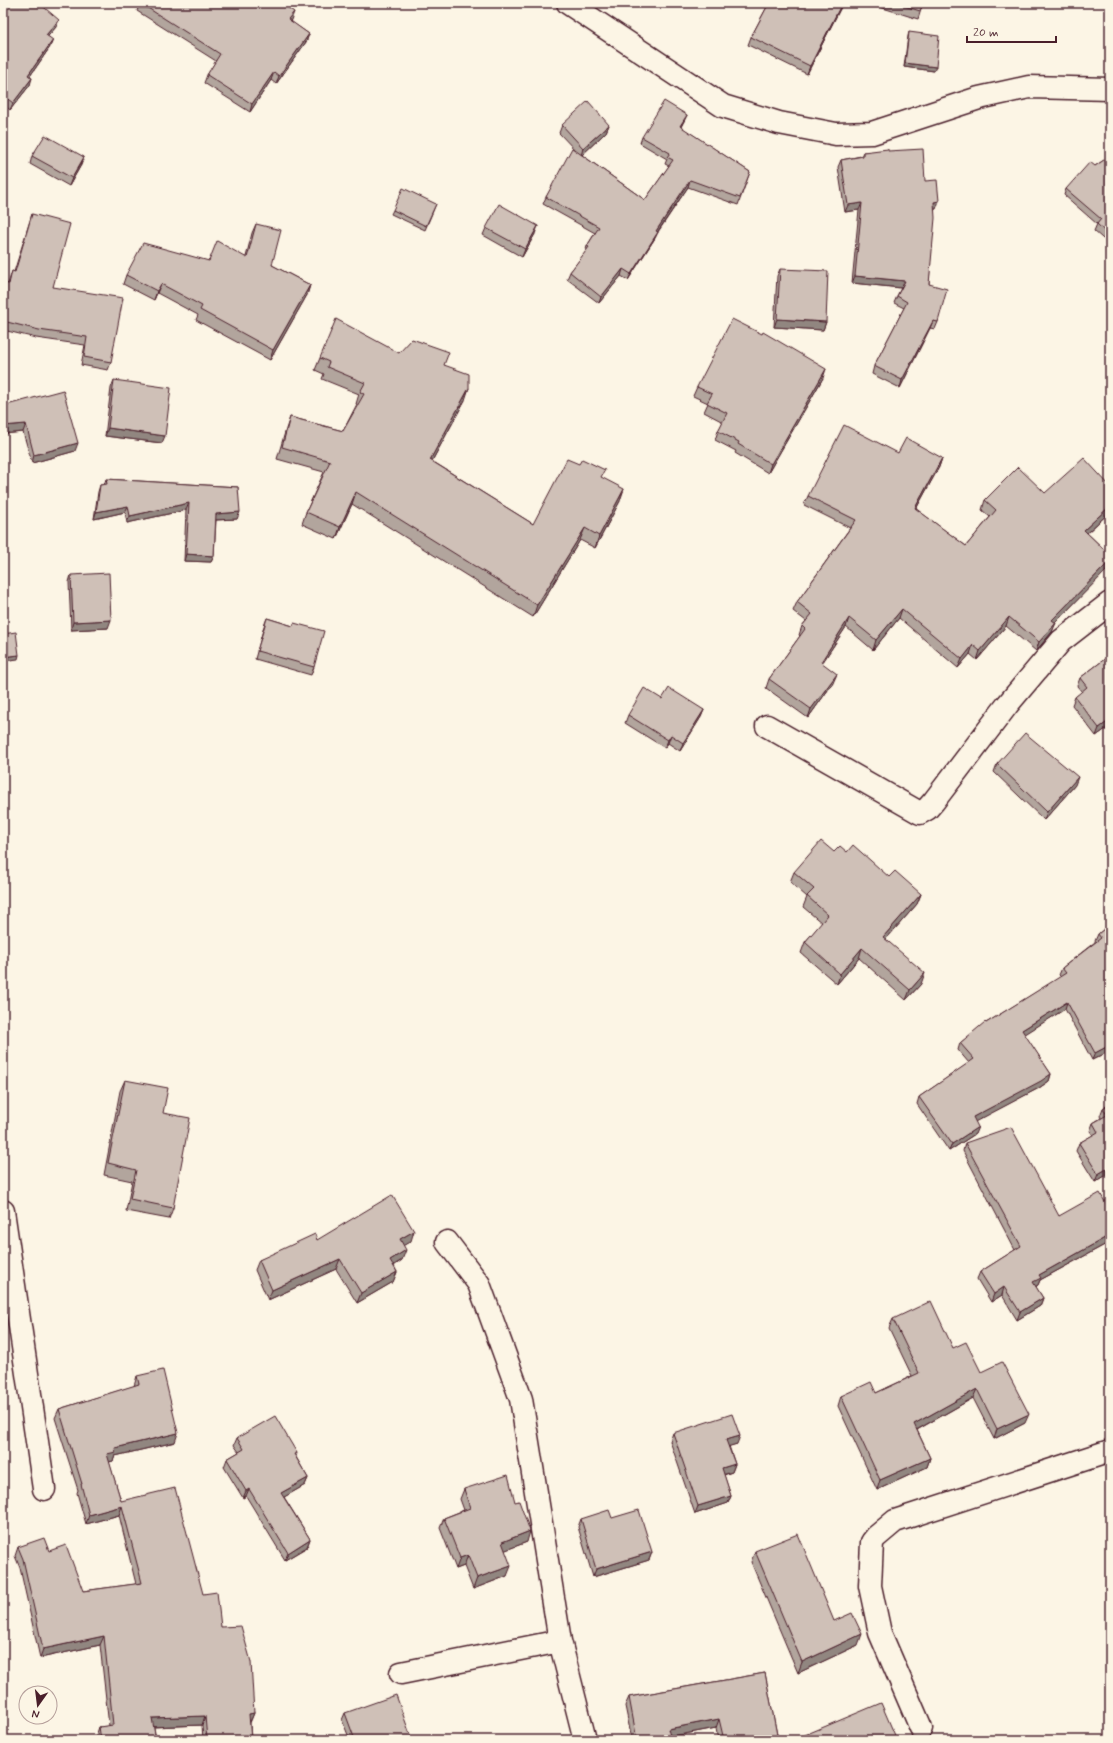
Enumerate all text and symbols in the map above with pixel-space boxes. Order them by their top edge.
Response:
scale bar [967,18,1056,44]
text: 20 m [973,25,999,41]
north arrow [18,1685,58,1725]
text: N [31,1706,41,1721]

